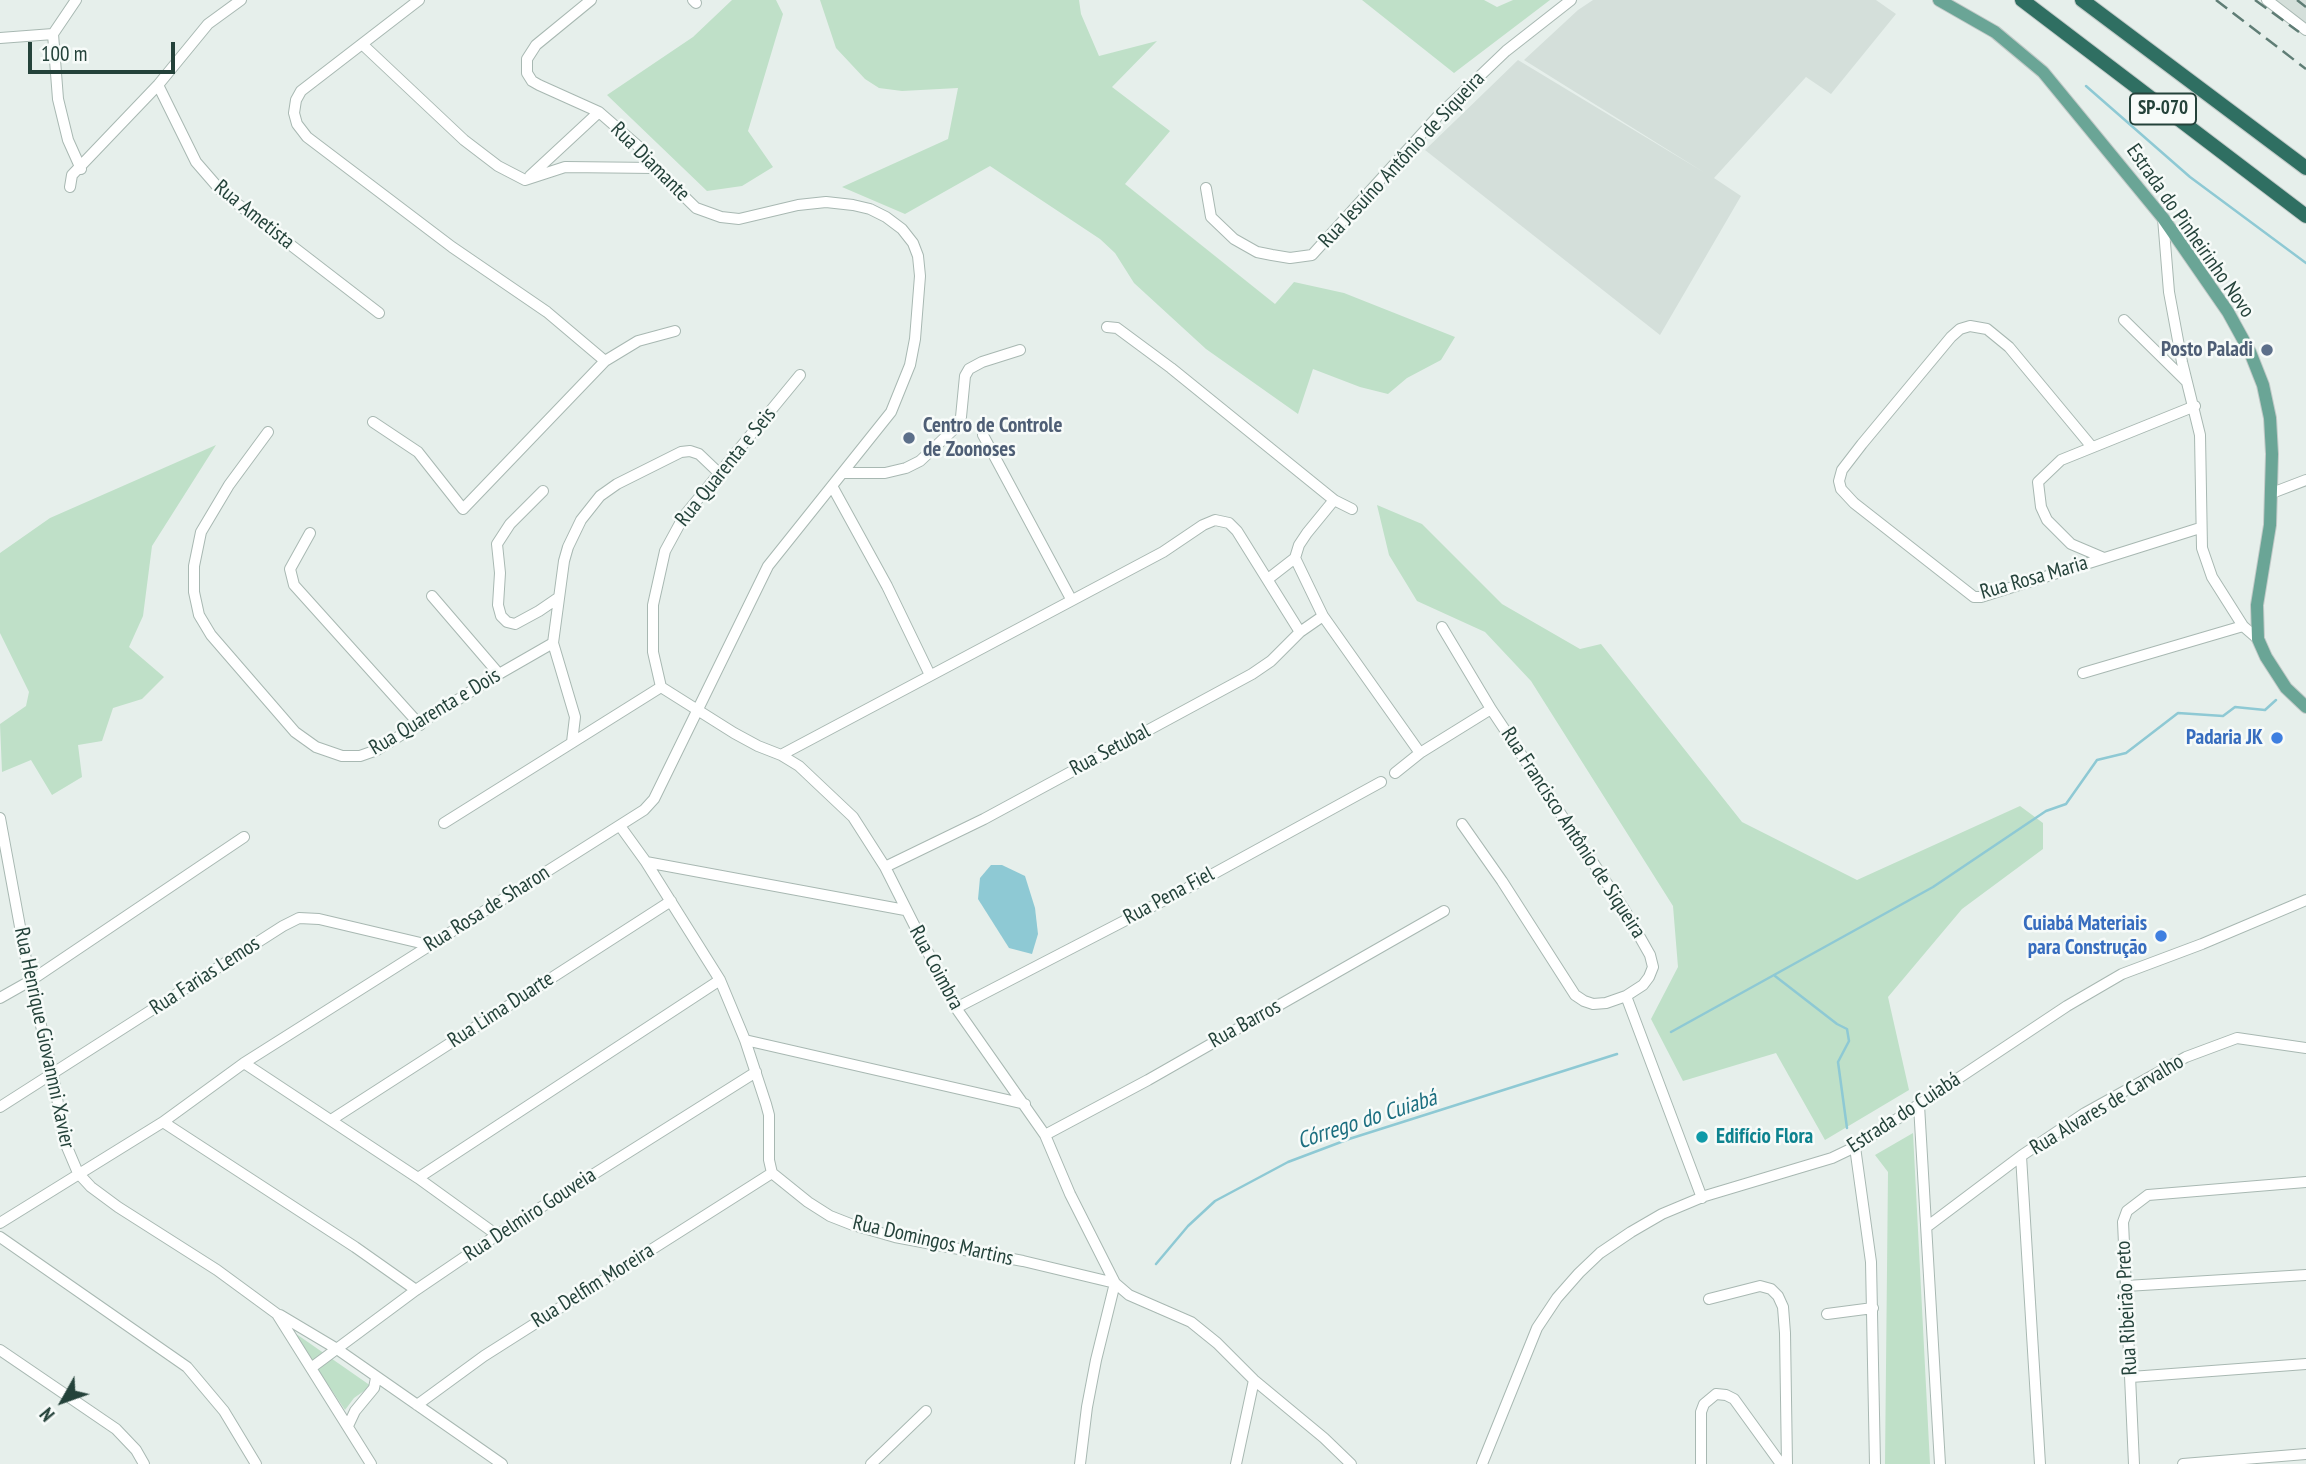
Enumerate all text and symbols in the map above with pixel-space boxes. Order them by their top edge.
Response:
scale bar [32,28,178,72]
text: 100 m [41,40,87,67]
street label: Rua Jesuíno Antônio de Siqueira [1314,67,1490,253]
road number: SP-070 [2130,94,2196,124]
street label: Rua Diamante [605,117,695,207]
street label: Estrada do Pinheirinho Novo [2121,139,2259,323]
street label: Rua Ametista [209,175,299,255]
place label: Posto Paladi [2161,337,2253,363]
marker: Posto Paladi [2259,342,2275,358]
street label: Rua Quarenta e Seis [670,402,782,532]
place label: Centro de Controle de Zoonoses [923,413,1062,463]
marker: Centro de Controle de Zoonoses [901,430,917,446]
street label: Rua Rosa Maria [1977,551,2091,605]
street label: Rua Quarenta e Dois [365,663,505,761]
street label: Rua Setubal [1066,718,1154,782]
street label: Rua Francisco Antônio de Siqueira [1495,723,1651,943]
place label: Padaria JK [2186,725,2263,751]
marker: Padaria JK [2269,730,2285,746]
street label: Rua Rosa de Sharon [420,860,554,958]
street label: Rua Pena Fiel [1120,862,1218,930]
place label: Cuiabá Materiais para Construção [2023,911,2147,961]
street label: Rua Coimbra [903,922,969,1014]
street label: Rua Henrique Giovannni Xavier [8,925,80,1151]
marker: Cuiabá Materiais para Construção [2153,928,2169,944]
street label: Rua Farias Lemos [145,931,265,1021]
street label: Rua Lima Duarte [443,967,559,1053]
street label: Rua Barros [1205,994,1285,1054]
street label: Rua Alvares de Carvalho [2026,1049,2188,1161]
street label: Estrada do Cuiabá [1843,1067,1965,1159]
water label: Córrego do Cuiabá [1294,1084,1440,1156]
place label: Edifício Flora [1716,1124,1813,1150]
marker: Edifício Flora [1694,1129,1710,1145]
street label: Rua Delmiro Gouveia [459,1163,601,1267]
street label: Rua Domingos Martins [850,1210,1016,1272]
street label: Rua Delfim Moreira [527,1238,659,1334]
street label: Rua Ribeirão Preto [2111,1240,2143,1376]
north arrow [28,1366,98,1436]
text: N [34,1403,59,1426]

